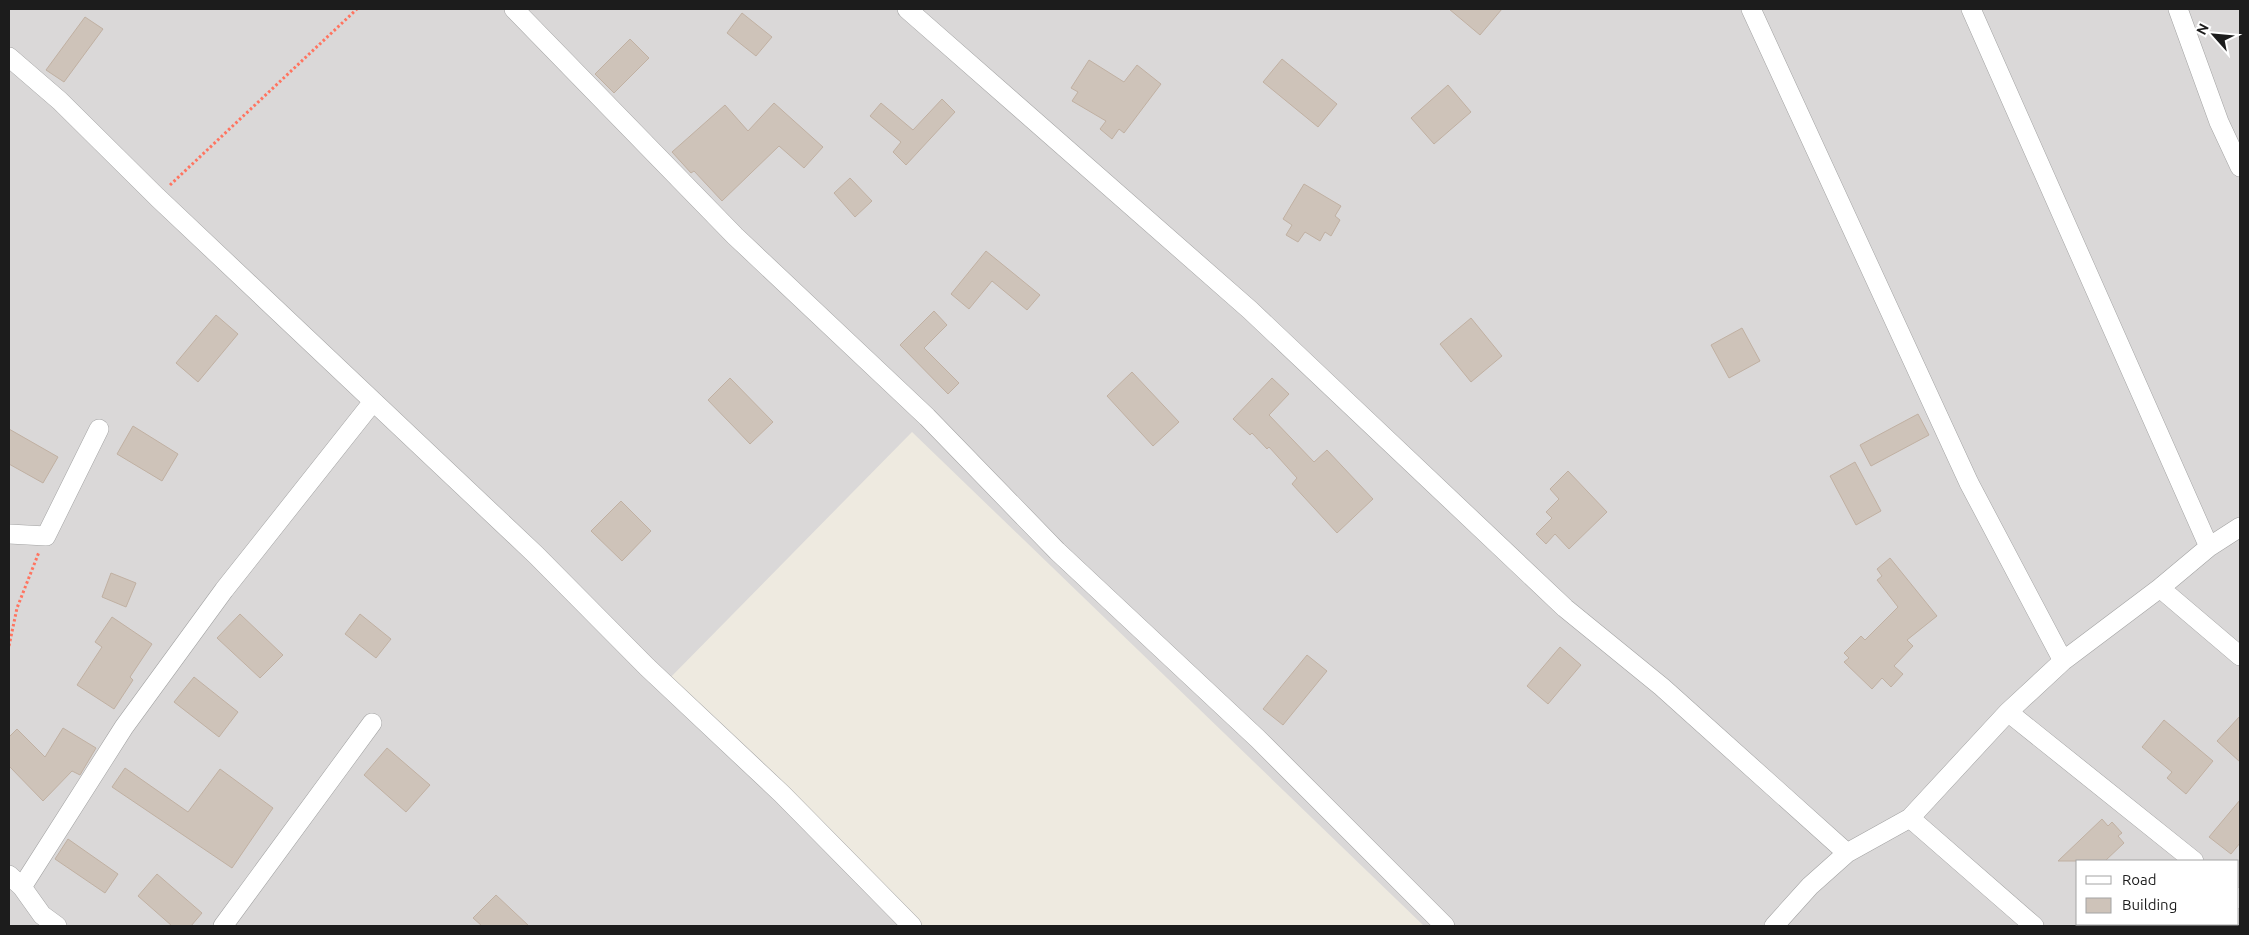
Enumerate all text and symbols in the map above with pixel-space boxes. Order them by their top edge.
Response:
north arrow [2189,10,2239,60]
text: N [2193,21,2212,37]
legend [2076,860,2239,925]
text: Road [2122,871,2157,888]
text: Building [2122,896,2177,913]

